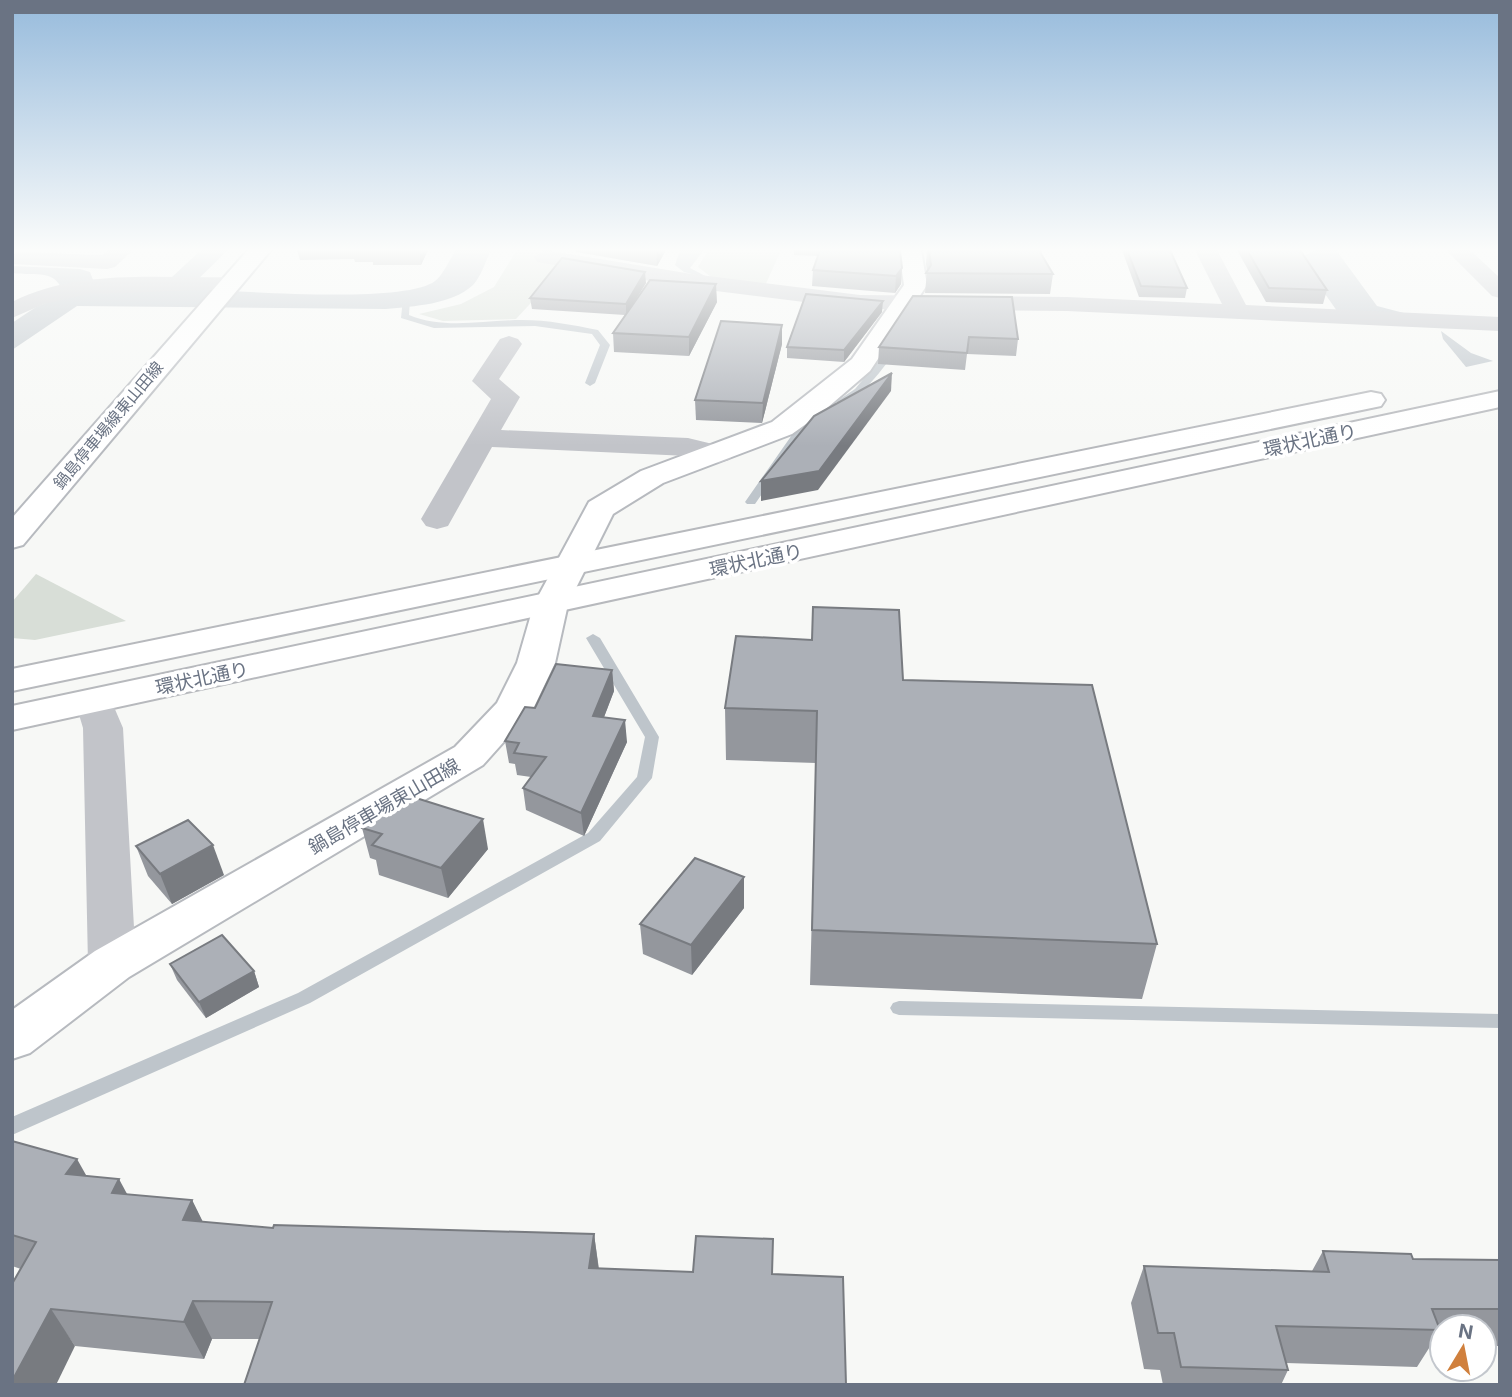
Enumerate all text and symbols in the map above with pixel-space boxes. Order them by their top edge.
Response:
street label: 鍋島停車場線東山田線 [49,357,167,493]
street label: 環状北通り [1261,419,1359,462]
street label: 環状北通り [707,539,805,582]
street label: 環状北通り [153,657,251,700]
street label: 鍋島停車場東山田線 [304,754,464,859]
north arrow [1428,1313,1498,1383]
text: N [1457,1319,1475,1344]

